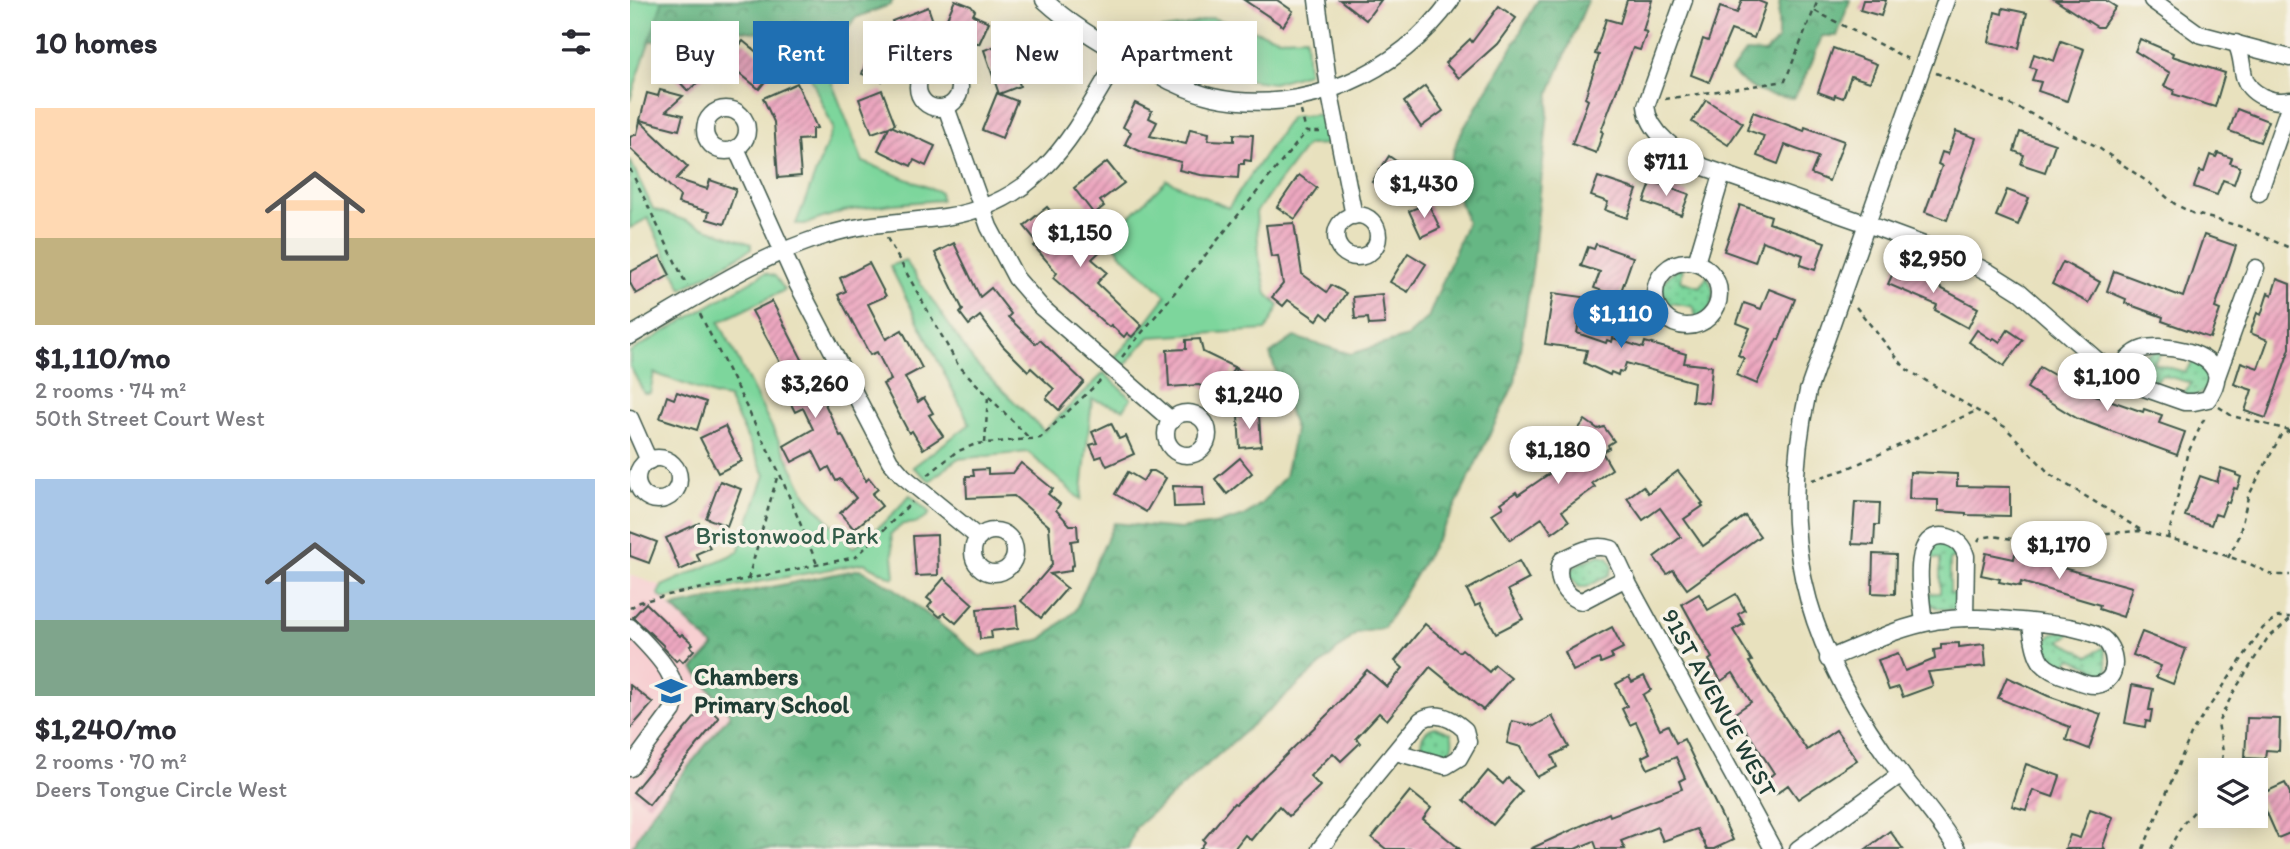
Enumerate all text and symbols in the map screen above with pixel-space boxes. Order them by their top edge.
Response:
chip: Buy [651,21,739,84]
chip: Rent [753,21,849,84]
chip: Filters [863,21,977,84]
chip: New [991,21,1083,84]
chip: Apartment [1097,21,1257,84]
icon: filters [557,23,595,61]
text: 10 homes [35,24,158,61]
pin: $711 [1625,138,1707,198]
text: $711 [1644,147,1688,175]
icon: home [252,153,378,279]
pin: $1,430 [1367,160,1481,220]
text: $1,430 [1390,169,1458,197]
pin: $1,150 [1023,210,1137,269]
text: $1,150 [1048,218,1112,246]
pin: $2,950 [1876,236,1990,295]
text: $2,950 [1899,244,1967,272]
pin: $1,110 [1564,290,1678,350]
text: $1,110 [1589,299,1653,327]
text: $1,110/mo [35,339,171,376]
pin: $1,100 [2050,354,2164,413]
pin: $3,260 [758,360,872,420]
text: $1,100 [2074,362,2140,390]
text: $3,260 [781,369,849,397]
pin: $1,240 [1192,372,1306,431]
text: 2 rooms · 74 m² [35,376,187,404]
text: $1,240 [1215,380,1283,408]
text: 50th Street Court West [35,404,265,432]
pin: $1,180 [1501,426,1615,486]
text: $1,180 [1525,435,1591,463]
park label: Bristonwood Park [695,521,879,550]
pin: $1,170 [2002,522,2116,581]
icon: home [252,524,378,650]
text: $1,170 [2027,530,2091,558]
street label: 91ST AVENUE WEST [1656,604,1783,802]
place label: Chambers Primary School [694,662,849,720]
school or university icon: Chambers Primary School [654,674,688,708]
text: $1,240/mo [35,710,177,747]
text: 2 rooms · 70 m² [35,747,187,775]
map controls [2198,758,2268,828]
button: layers [2198,758,2268,828]
text: Deers Tongue Circle West [35,775,287,803]

